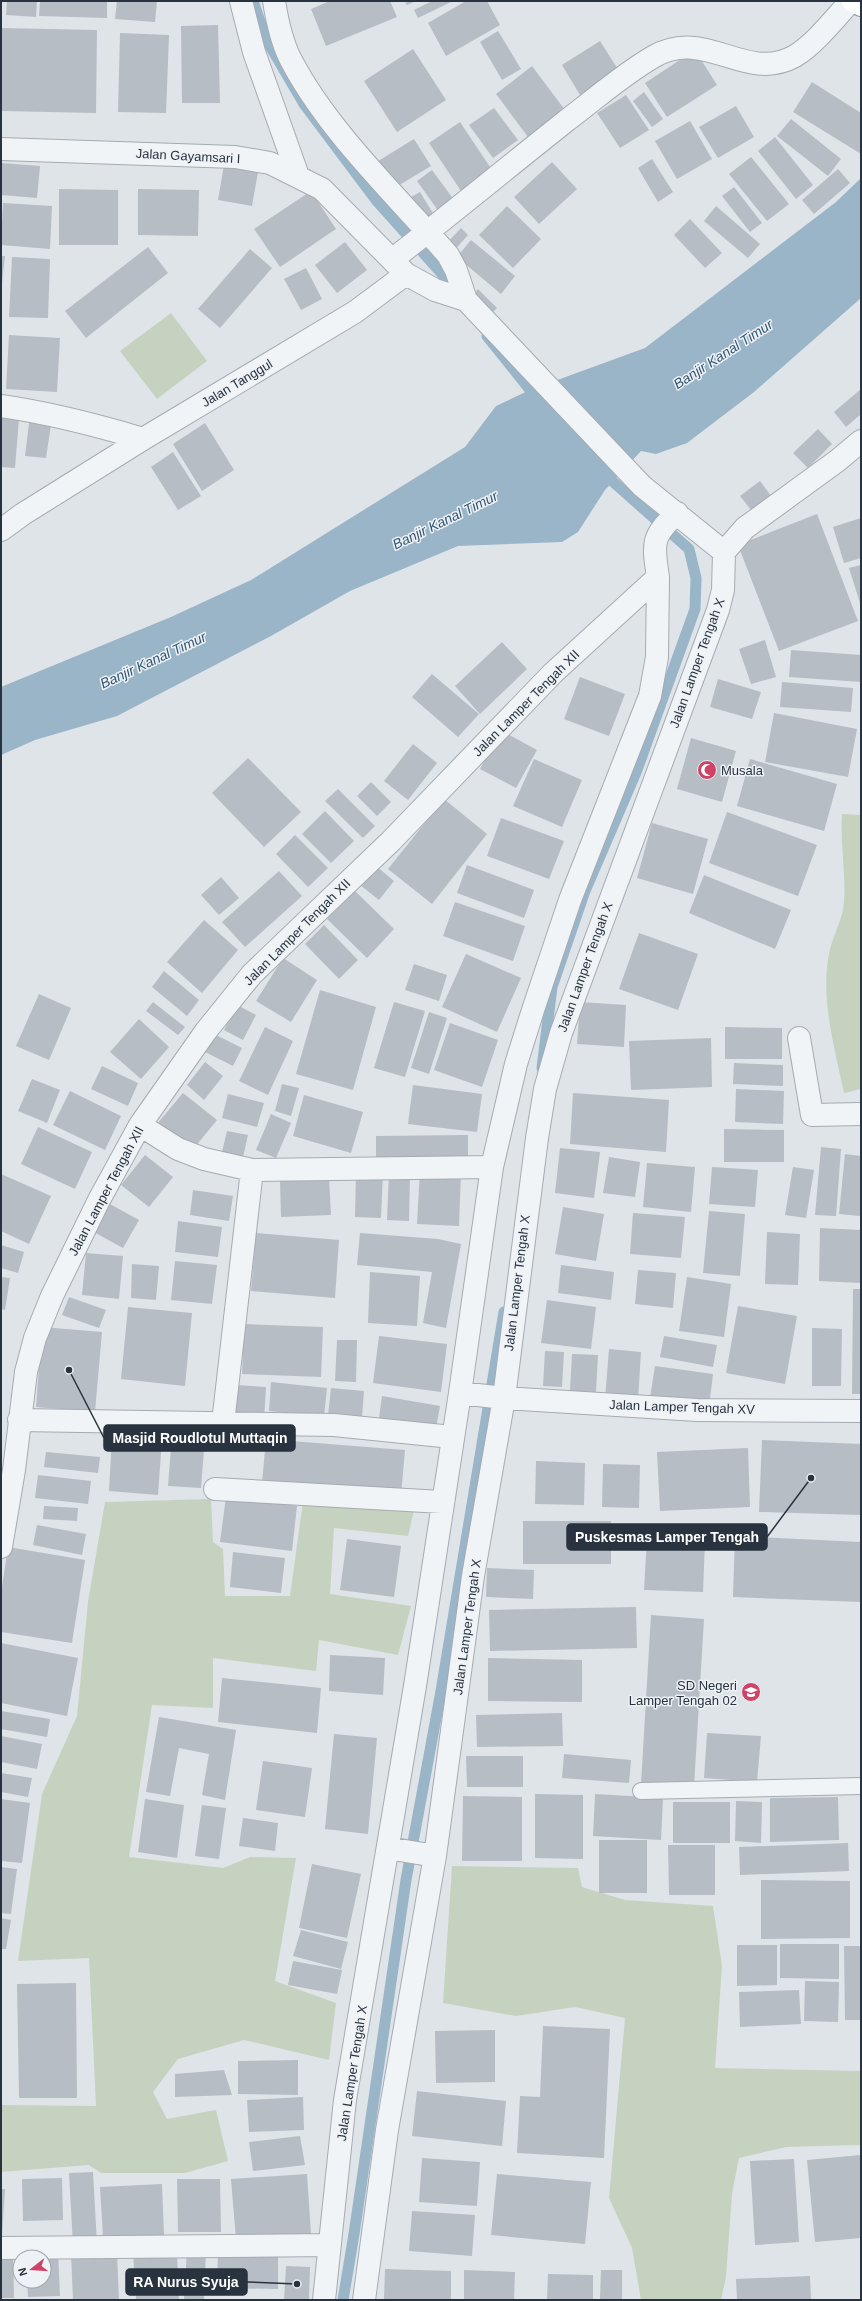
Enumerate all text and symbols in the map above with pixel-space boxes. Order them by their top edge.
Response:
street label: Jalan Gayamsari I [135,146,241,166]
water label: Banjir Kanal Timur [670,315,777,392]
street label: Jalan Tanggul [199,356,275,410]
water label: Banjir Kanal Timur [390,487,501,552]
street label: Jalan Lamper Tengah X [667,596,728,730]
water label: Banjir Kanal Timur [97,628,210,692]
street label: Jalan Lamper Tengah XII [470,647,582,759]
mosque icon: Musala [696,759,718,781]
place label: Musala [721,763,764,778]
street label: Jalan Lamper Tengah XII [241,876,353,988]
street label: Jalan Lamper Tengah X [555,900,616,1034]
street label: Jalan Lamper Tengah XII [66,1124,146,1258]
street label: Jalan Lamper Tengah X [501,1214,533,1352]
street label: Jalan Lamper Tengah XV [609,1397,755,1417]
callout: Masjid Roudlotul Muttaqin [104,1425,295,1451]
text: Masjid Roudlotul Muttaqin [113,1430,287,1446]
callout: Puskesmas Lamper Tengah [567,1524,767,1550]
text: Puskesmas Lamper Tengah [575,1529,759,1545]
street label: Jalan Lamper Tengah X [450,1558,484,1696]
place label: SD Negeri Lamper Tengah 02 [629,1678,737,1708]
school or university icon: SD Negeri Lamper Tengah 02 [740,1681,762,1703]
street label: Jalan Lamper Tengah X [334,2004,370,2142]
north arrow [12,2249,52,2289]
text: N [16,2266,29,2277]
callout: RA Nurus Syuja [126,2269,247,2295]
text: RA Nurus Syuja [133,2274,239,2290]

